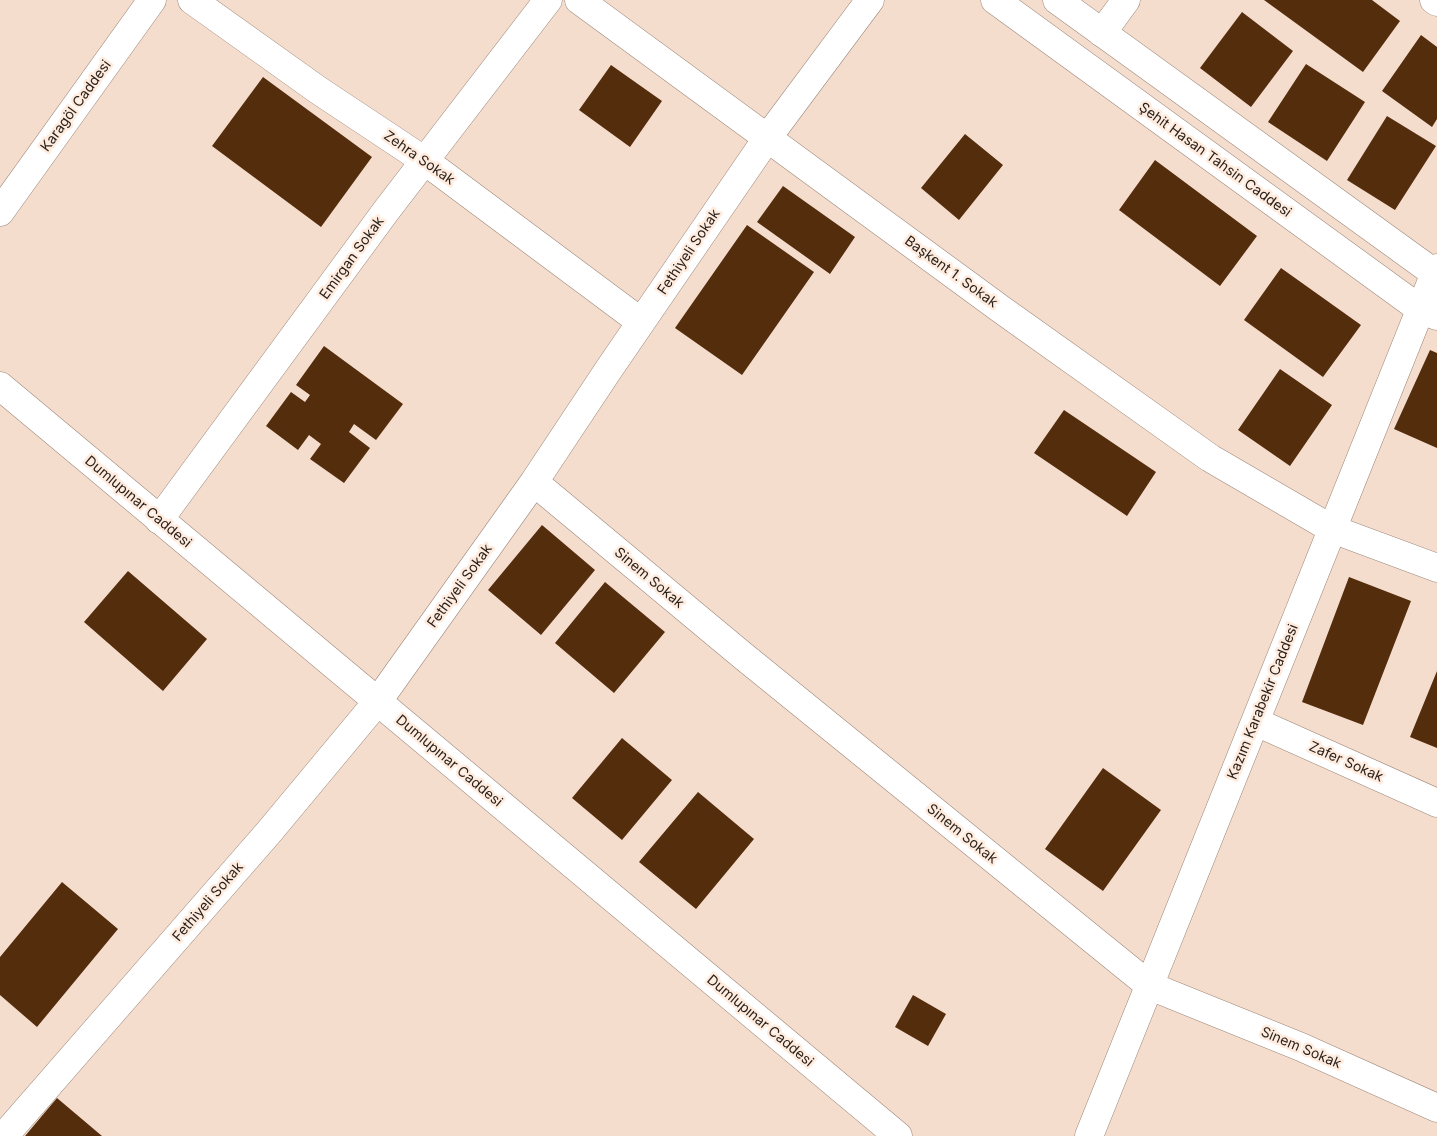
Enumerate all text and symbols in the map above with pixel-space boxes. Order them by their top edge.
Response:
street label: Karagöl Caddesi [37,57,115,155]
street label: Şehit Hasan Tahsin Caddesi [1135,99,1295,221]
street label: Zehra Sokak [380,127,458,189]
street label: Fethiyeli Sokak [654,206,724,298]
street label: Emirgan Sokak [316,213,388,303]
street label: Başkent 1. Sokak [901,233,1001,311]
street label: Dumlupınar Caddesi [81,453,195,551]
street label: Fethiyeli Sokak [424,541,496,631]
street label: Sinem Sokak [611,544,687,612]
street label: Kazım Karabekir Caddesi [1224,622,1302,782]
street label: Dumlupınar Caddesi [392,712,506,810]
street label: Zafer Sokak [1306,738,1386,786]
street label: Sinem Sokak [923,801,1001,867]
street label: Fethiyeli Sokak [169,859,247,945]
street label: Dumlupınar Caddesi [703,972,817,1070]
street label: Sinem Sokak [1258,1024,1344,1072]

